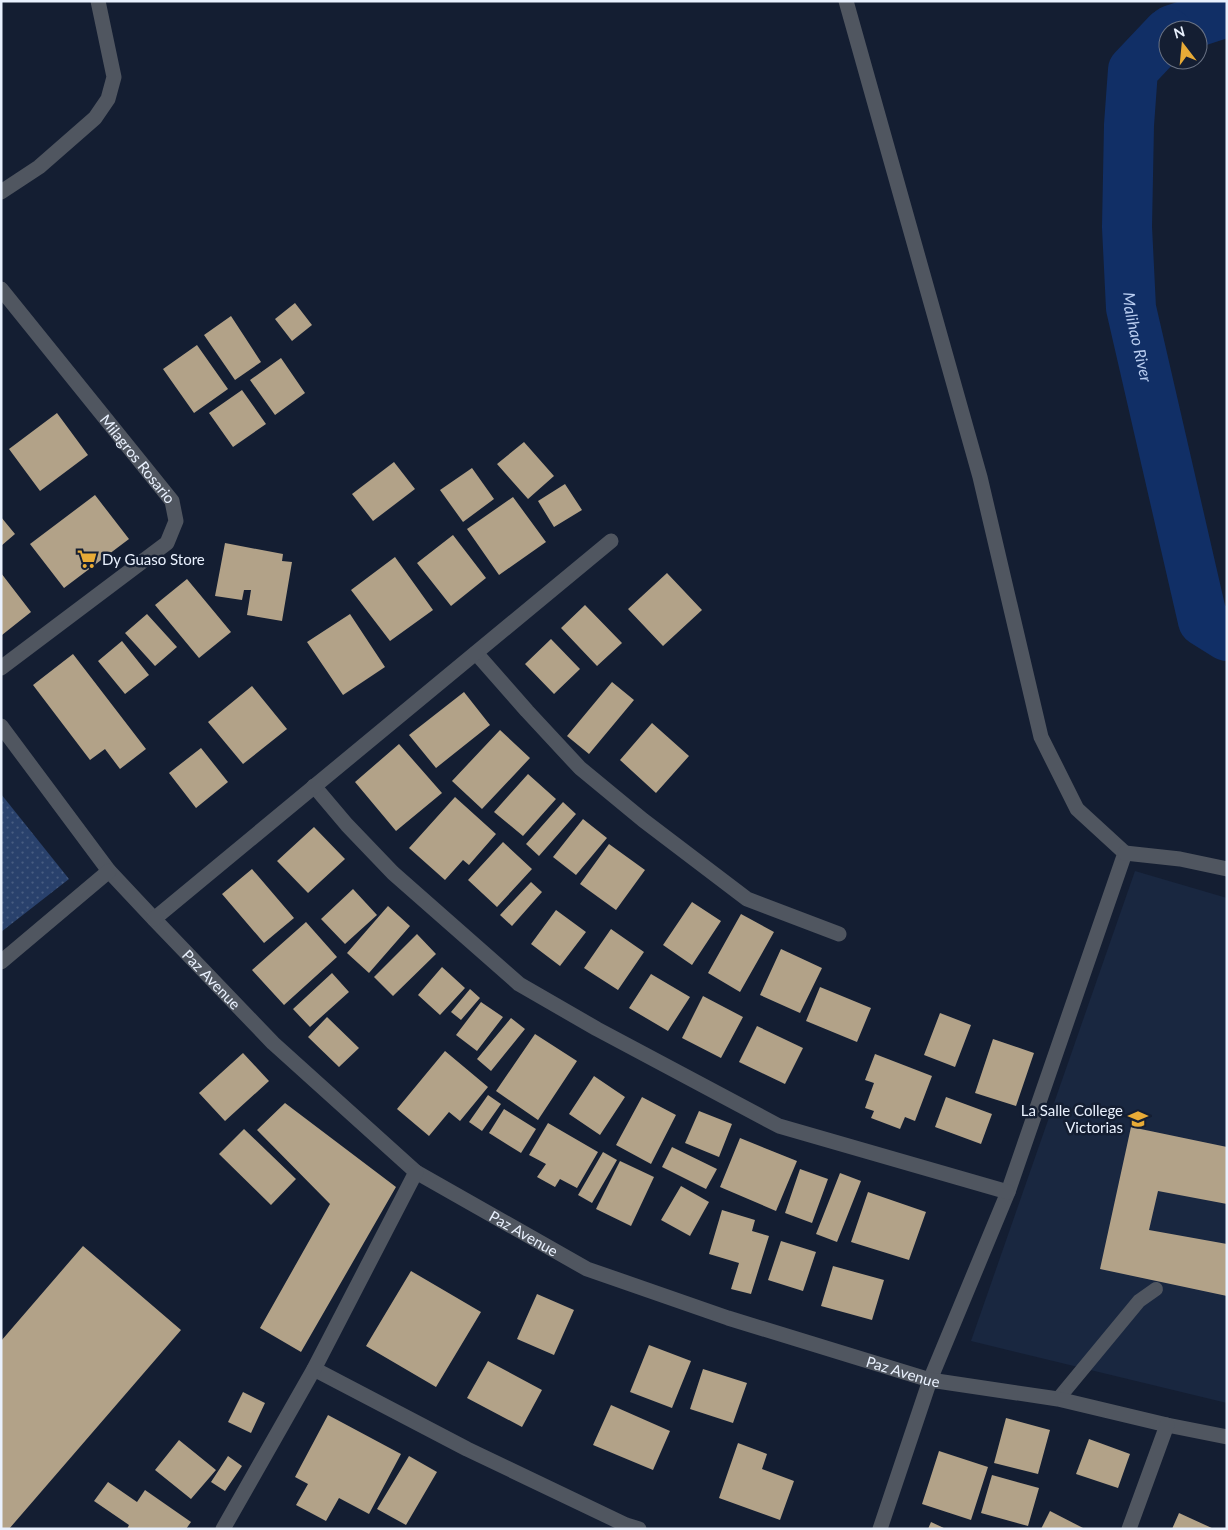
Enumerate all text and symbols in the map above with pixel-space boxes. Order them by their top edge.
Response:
north arrow [1158,20,1208,70]
text: N [1172,22,1187,42]
water label: Malihao River [1121,292,1157,384]
street label: Milagros Rosario [97,411,179,507]
supermarket icon: Dy Guaso Store [76,548,98,570]
place label: Dy Guaso Store [102,550,205,568]
street label: Paz Avenue [179,946,245,1013]
place label: La Salle College Victorias [1021,1101,1123,1136]
school or university icon: La Salle College Victorias [1127,1108,1149,1130]
street label: Paz Avenue [486,1207,561,1260]
street label: Paz Avenue [864,1352,941,1390]

